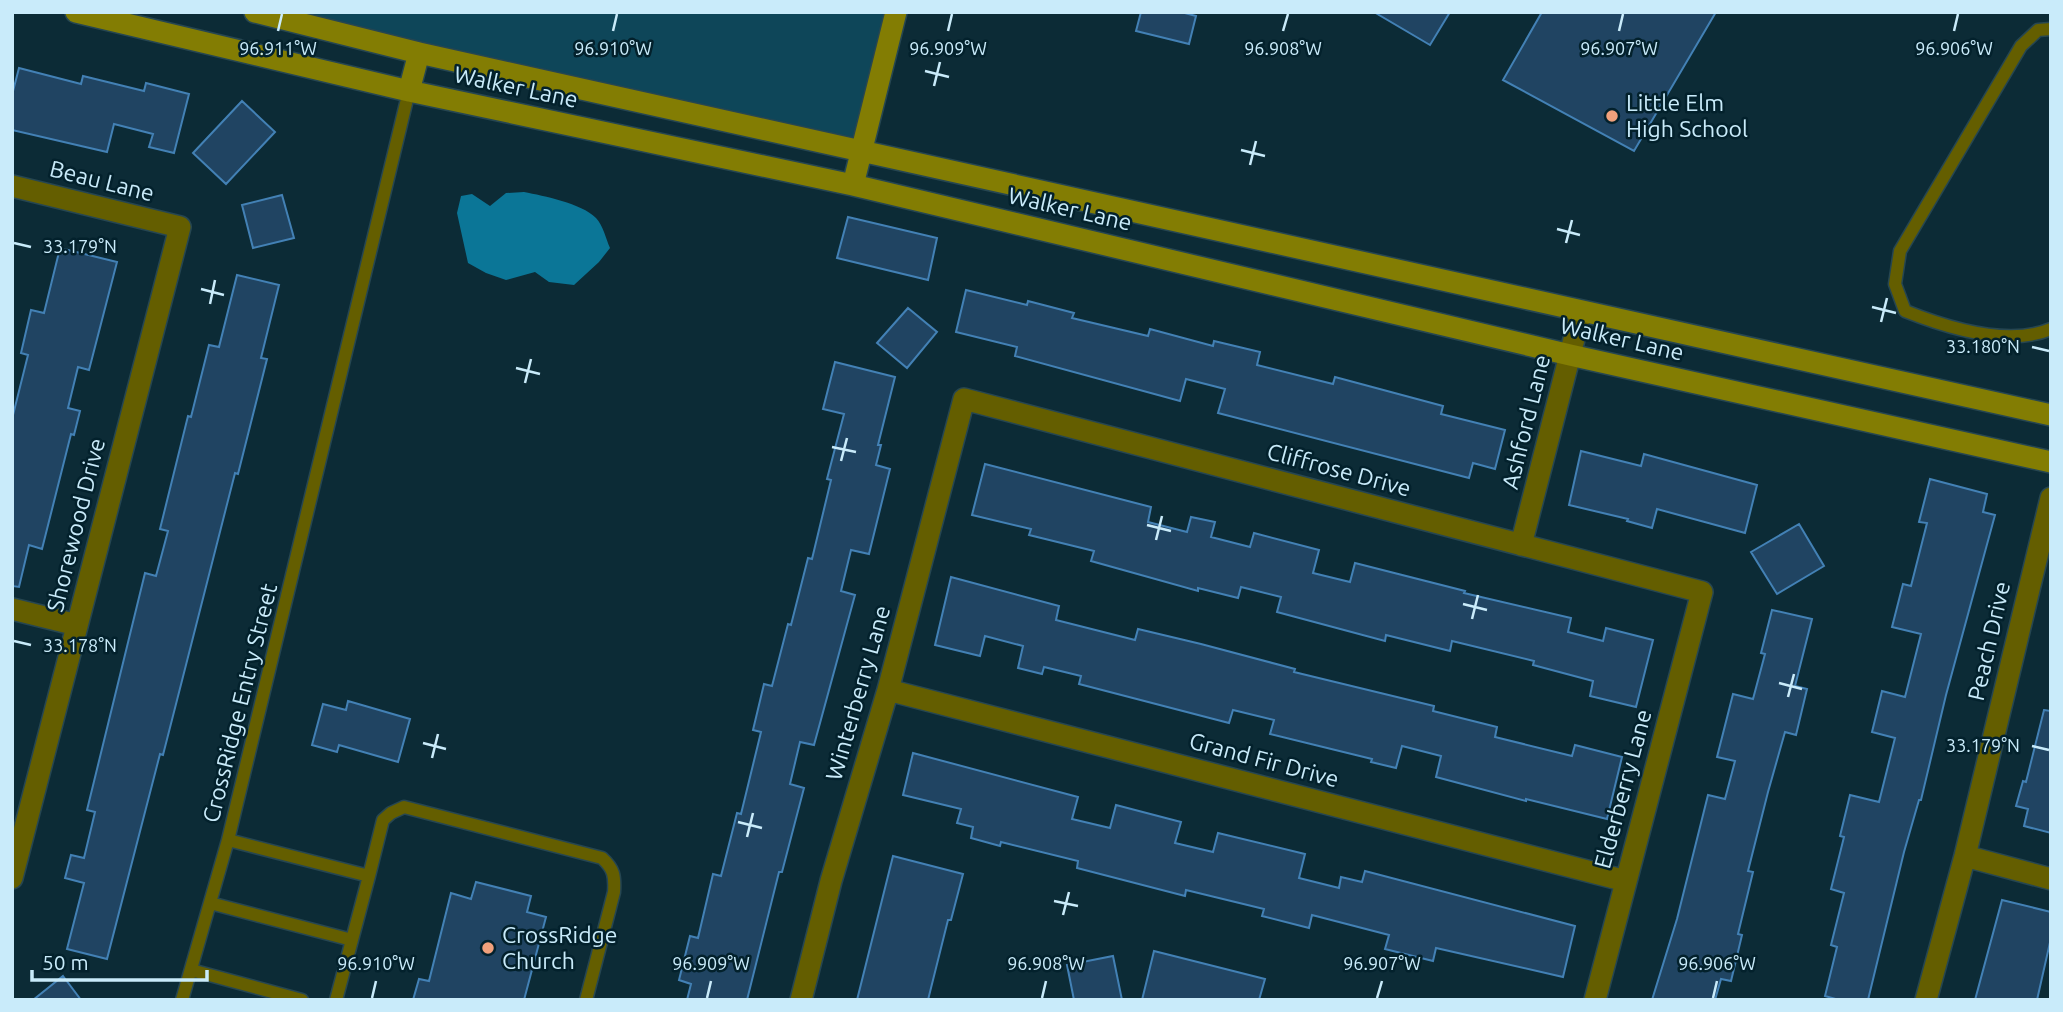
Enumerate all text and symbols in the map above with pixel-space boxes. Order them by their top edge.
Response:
text: 96.911°W [239,38,317,58]
text: 96.910°W [574,38,652,58]
text: 96.909°W [909,38,987,58]
text: 96.908°W [1244,38,1322,58]
text: 96.907°W [1580,38,1658,58]
text: 96.906°W [1915,38,1993,58]
street label: Walker Lane [452,61,580,112]
place label: Little Elm High School [1626,90,1748,141]
marker: Little Elm High School [1604,108,1620,124]
street label: Beau Lane [47,155,157,206]
street label: Walker Lane [1006,182,1134,235]
text: 33.179°N [43,236,117,256]
street label: Walker Lane [1558,312,1686,365]
text: 33.180°N [1946,336,2020,356]
street label: Ashford Lane [1497,352,1554,492]
street label: Shorewood Drive [42,436,109,614]
street label: Cliffrose Drive [1265,438,1414,501]
street label: Peach Drive [1963,579,2014,703]
street label: CrossRidge Entry Street [198,581,281,825]
street label: Winterberry Lane [821,603,894,783]
text: 33.178°N [43,635,117,655]
street label: Elderberry Lane [1589,707,1656,871]
street label: Grand Fir Drive [1187,728,1342,791]
text: 33.179°N [1946,735,2020,755]
place label: CrossRidge Church [502,922,618,973]
scale bar [32,939,206,983]
marker: CrossRidge Church [480,940,496,956]
text: 50 m [42,950,89,974]
text: 96.910°W [337,953,415,973]
text: 96.909°W [672,953,750,973]
text: 96.908°W [1007,953,1085,973]
text: 96.907°W [1343,953,1421,973]
text: 96.906°W [1678,953,1756,973]

